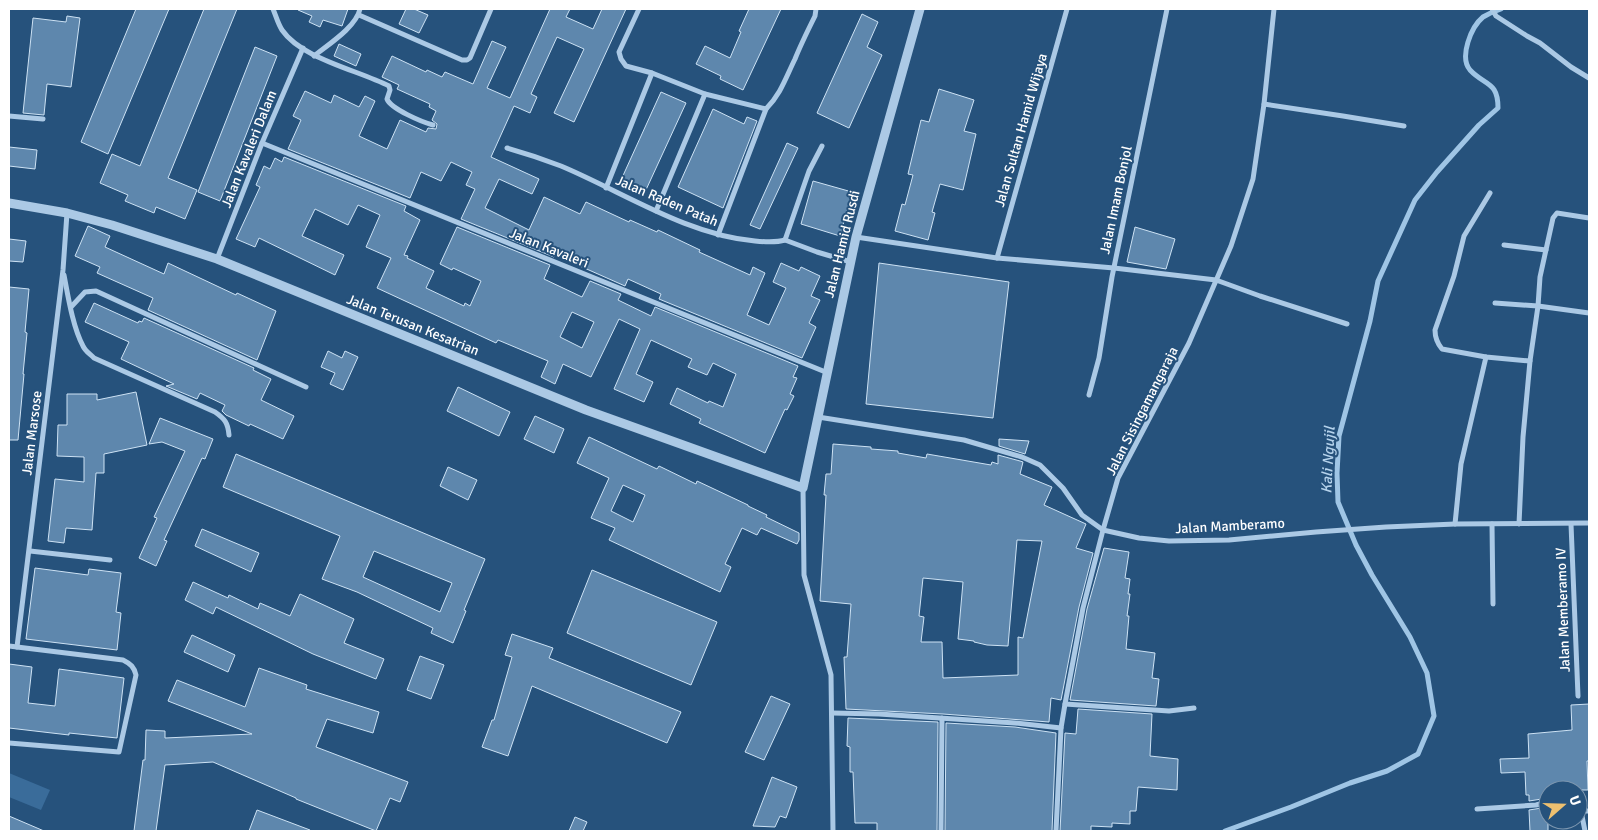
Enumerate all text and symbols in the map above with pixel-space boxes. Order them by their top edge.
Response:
street label: Jalan Sultan Hamid Wijaya [991,51,1051,209]
street label: Jalan Kavaleri Dalam [218,88,280,210]
street label: Jalan Imam Bonjol [1096,144,1136,256]
street label: Jalan Raden Patah [613,172,721,230]
street label: Jalan Hamid Rusdi [820,189,864,299]
street label: Jalan Kavaleri [507,224,591,272]
street label: Jalan Terusan Kesatrian [344,291,482,359]
street label: Jalan Sisingamangaraja [1102,344,1182,478]
street label: Jalan Marsose [18,390,46,476]
water label: Kali Ngujil [1317,424,1339,494]
street label: Jalan Mamberamo [1175,515,1285,537]
street label: Jalan Memberamo IV [1552,547,1574,673]
north arrow [1538,780,1588,830]
text: U [1565,793,1584,808]

